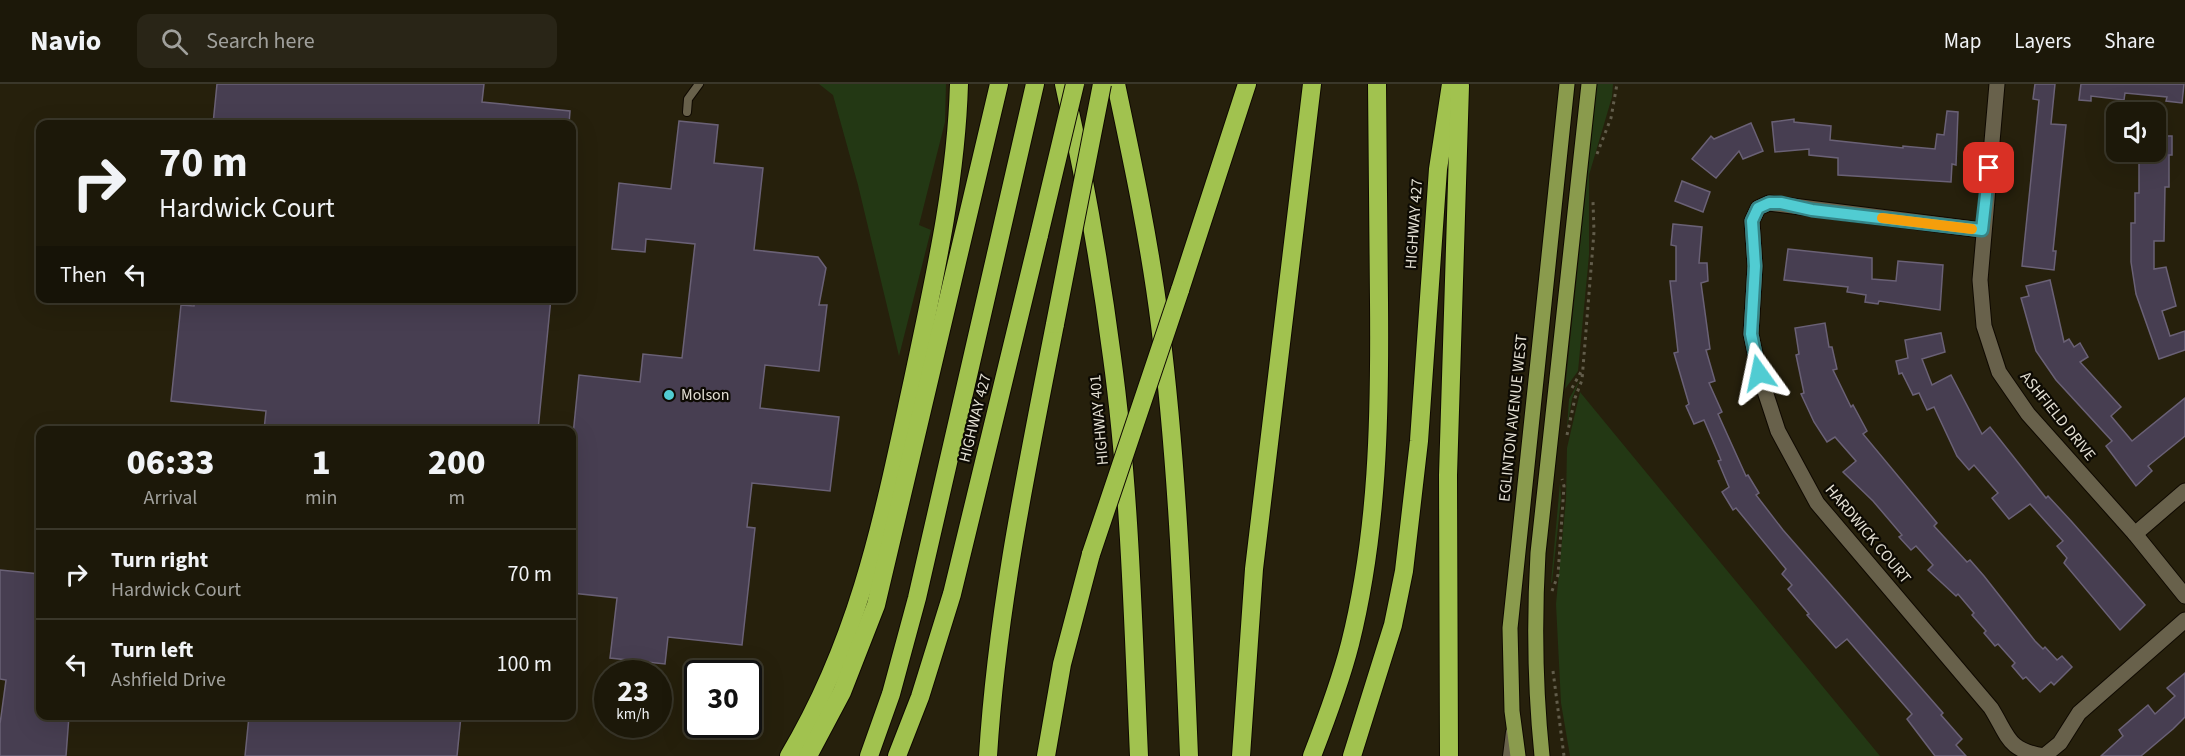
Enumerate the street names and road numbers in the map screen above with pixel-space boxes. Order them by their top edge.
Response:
street label: HIGHWAY 427 [1400,178,1428,270]
street label: EGLINTON AVENUE WEST [1493,333,1533,503]
street label: ASHFIELD DRIVE [2015,367,2101,465]
street label: HIGHWAY 427 [953,371,997,465]
street label: HIGHWAY 401 [1084,374,1114,466]
street label: HARDWICK COURT [1820,480,1916,589]

